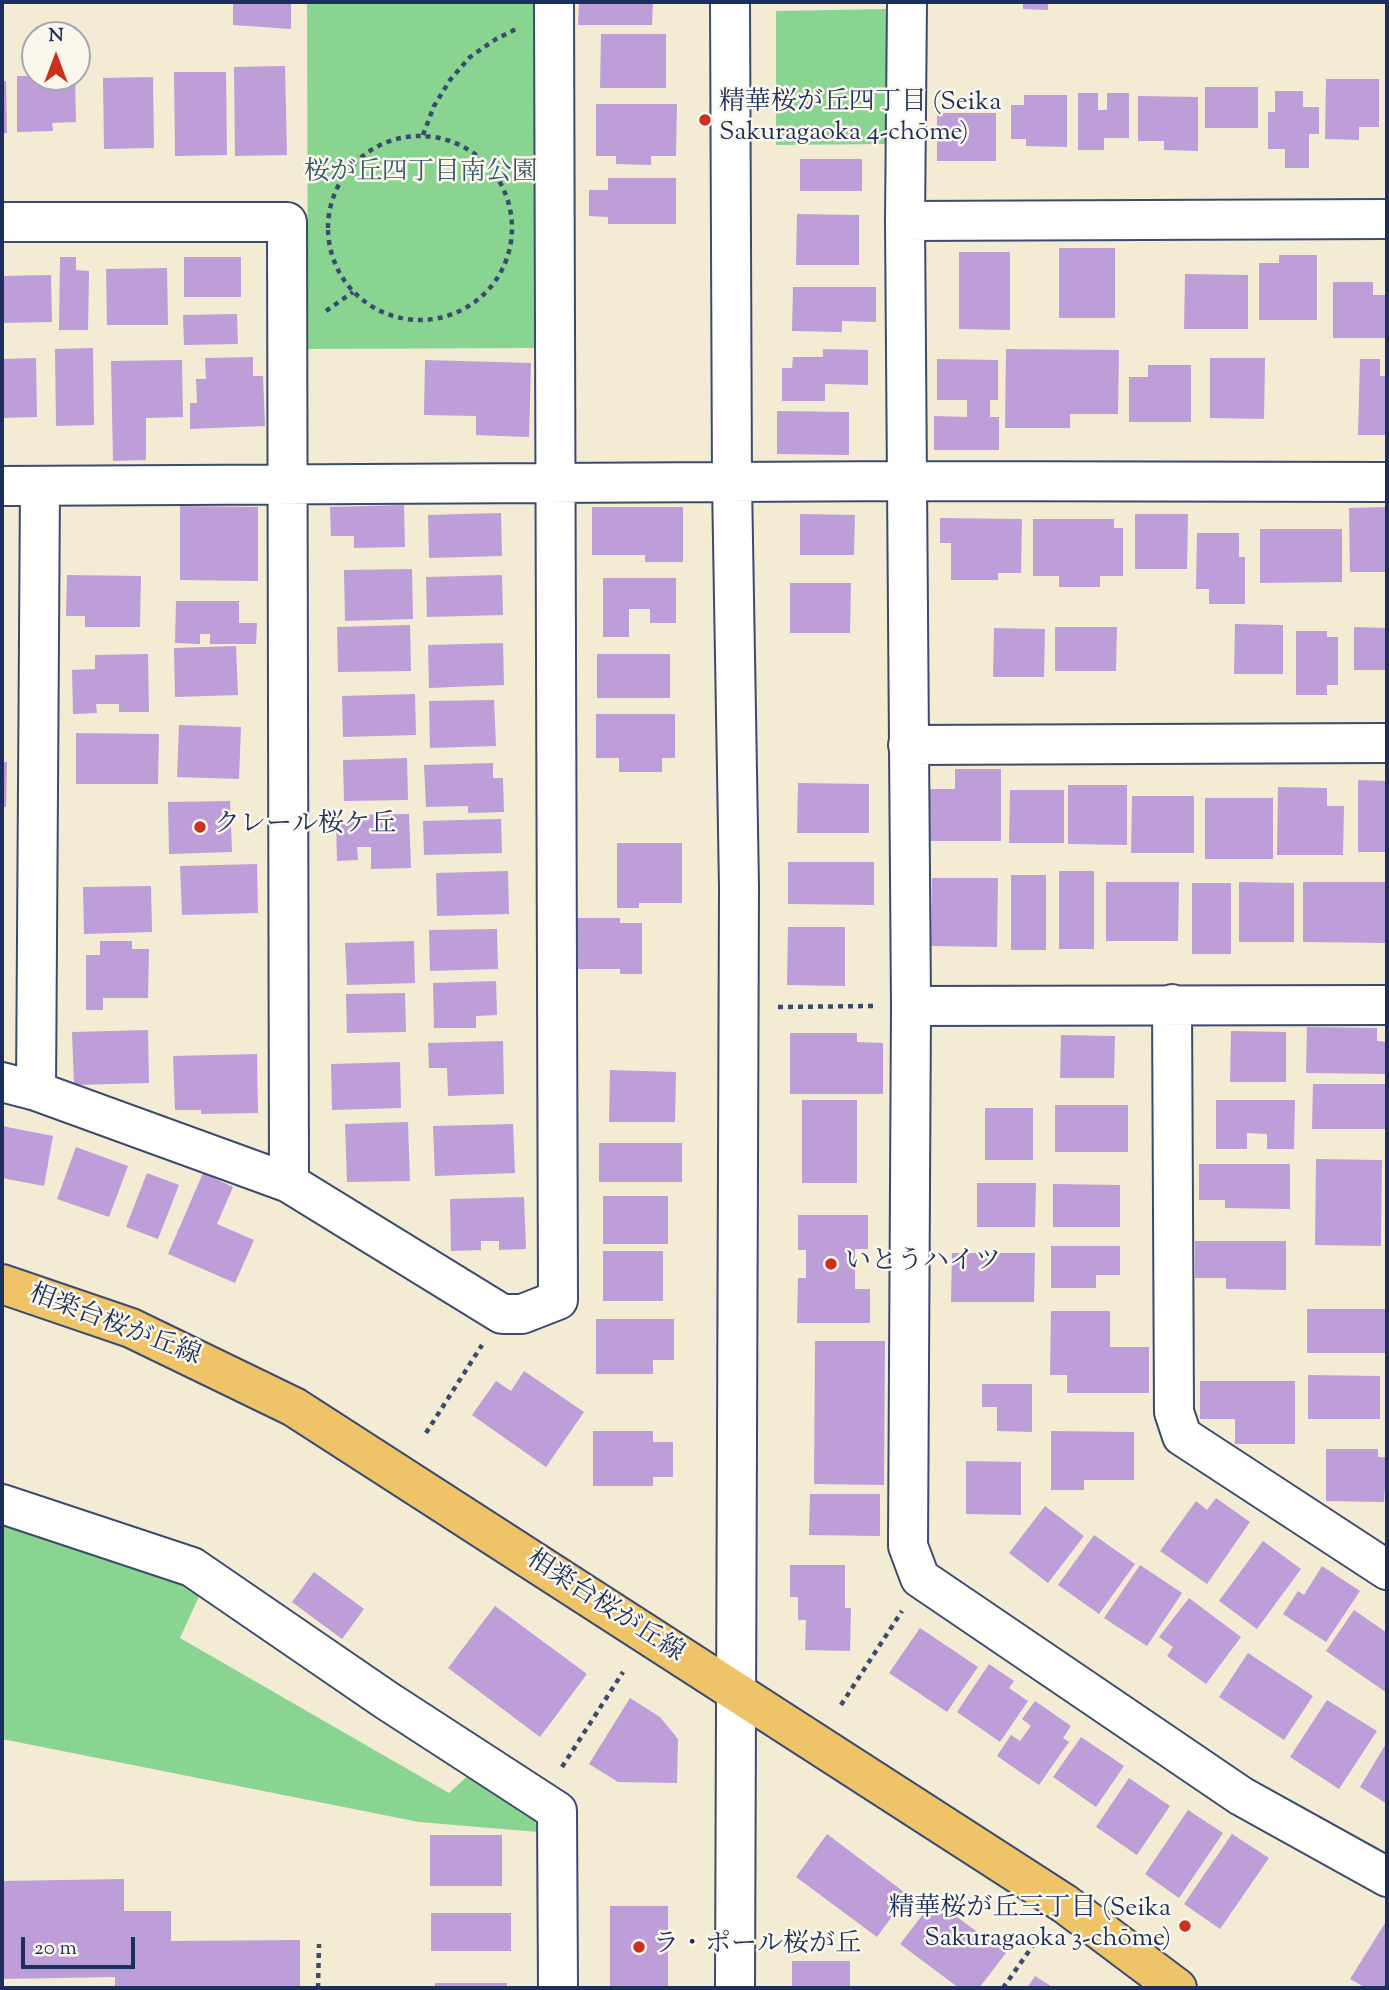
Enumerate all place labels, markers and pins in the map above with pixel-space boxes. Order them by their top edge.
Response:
place label: 精華桜が丘四丁目 (Seika Sakuragaoka 4-chōme) [719,89,1001,150]
marker: 精華桜が丘四丁目 (Seika Sakuragaoka 4-chōme) [697,112,713,128]
place label: クレール桜ケ丘 [214,811,396,843]
marker: クレール桜ケ丘 [192,819,208,835]
place label: いとうハイツ [845,1248,1001,1280]
marker: いとうハイツ [823,1256,839,1272]
place label: 精華桜が丘三丁目 (Seika Sakuragaoka 3-chōme) [889,1895,1171,1956]
marker: 精華桜が丘三丁目 (Seika Sakuragaoka 3-chōme) [1177,1918,1193,1934]
place label: ラ・ポール桜が丘 [653,1931,861,1963]
marker: ラ・ポール桜が丘 [631,1939,647,1955]

